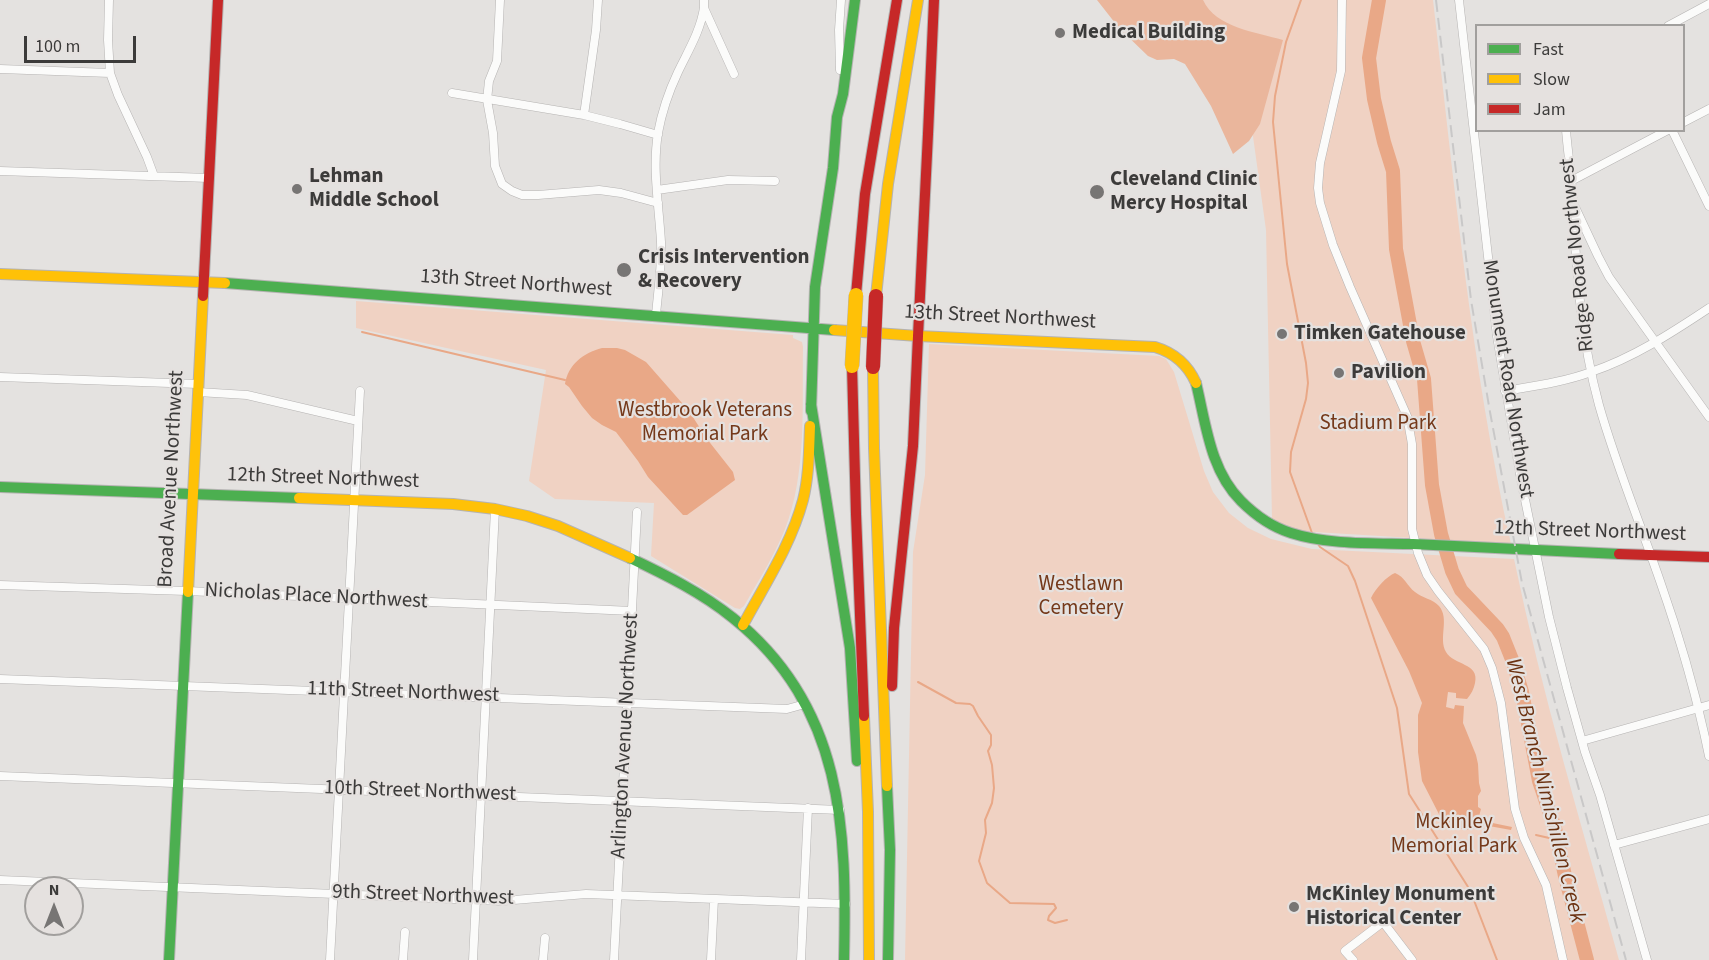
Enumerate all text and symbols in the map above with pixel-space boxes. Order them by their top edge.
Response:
place label: Medical Building [1072,20,1225,46]
scale bar [27,24,140,62]
legend [1475,24,1685,132]
marker: Medical Building [1053,26,1067,40]
text: 100 m [35,34,80,59]
text: Fast [1533,37,1564,62]
text: Slow [1533,67,1570,92]
text: Jam [1533,97,1566,122]
street label: Ridge Road Northwest [1555,157,1601,353]
place label: Lehman Middle School [309,164,439,214]
place label: Cleveland Clinic Mercy Hospital [1110,167,1258,217]
marker: Lehman Middle School [290,182,304,196]
marker: Cleveland Clinic Mercy Hospital [1088,183,1106,201]
place label: Crisis Intervention & Recovery [638,245,810,295]
street label: Monument Road Northwest [1476,258,1538,500]
marker: Crisis Intervention & Recovery [615,261,633,279]
street label: 13th Street Northwest [419,265,613,303]
street label: 13th Street Northwest [903,300,1097,336]
place label: Timken Gatehouse [1294,321,1466,347]
marker: Timken Gatehouse [1275,327,1289,341]
place label: Pavilion [1351,360,1426,386]
marker: Pavilion [1332,366,1346,380]
street label: Broad Avenue Northwest [154,370,190,588]
park label: Westbrook Veterans Memorial Park [618,398,792,448]
park label: Stadium Park [1319,411,1437,437]
street label: 12th Street Northwest [227,463,419,495]
street label: 12th Street Northwest [1494,516,1686,548]
park label: Westlawn Cemetery [1039,572,1123,622]
street label: Nicholas Place Northwest [204,579,428,615]
street label: Arlington Avenue Northwest [607,613,645,859]
water label: West Branch Nimishillen Creek [1498,656,1590,926]
street label: 11th Street Northwest [307,677,499,709]
street label: 10th Street Northwest [324,776,516,808]
park label: Mckinley Memorial Park [1391,810,1517,860]
north arrow [24,876,84,936]
text: N [49,879,59,901]
street label: 9th Street Northwest [332,880,514,912]
place label: McKinley Monument Historical Center [1306,882,1495,932]
marker: McKinley Monument Historical Center [1287,900,1301,914]

